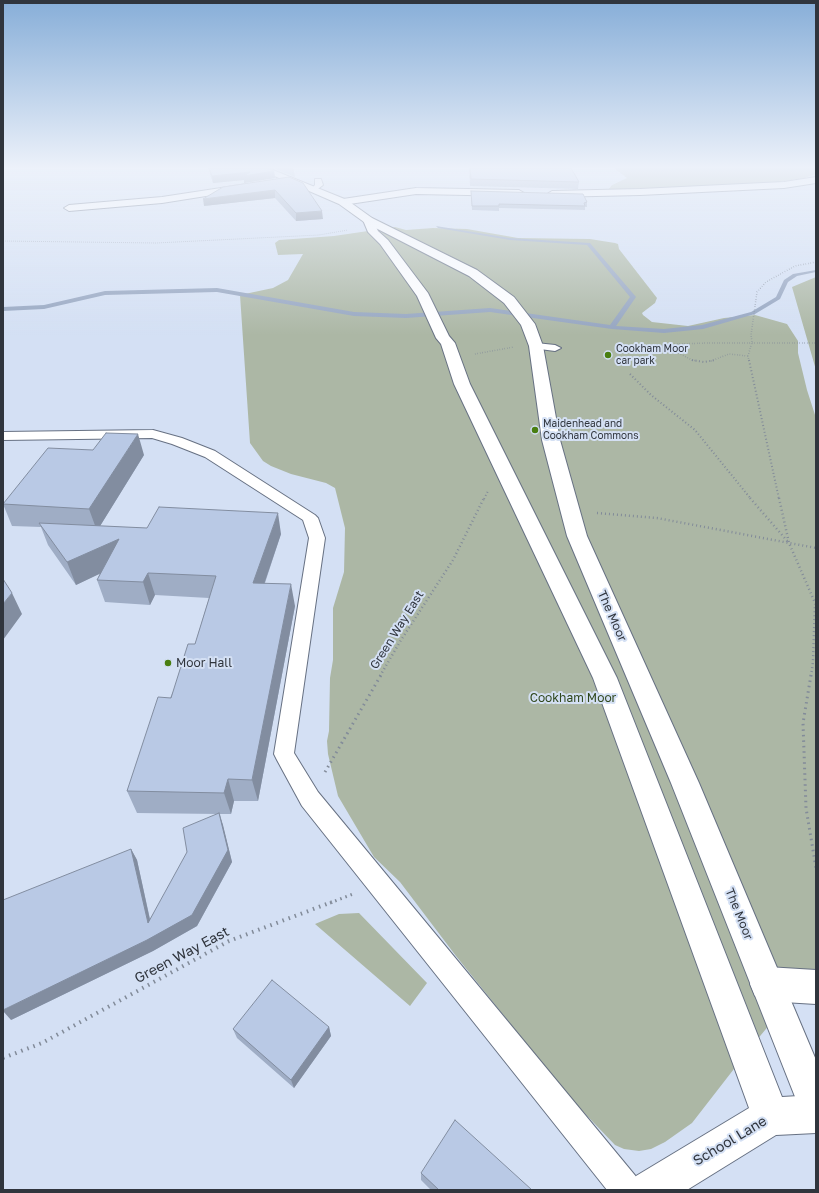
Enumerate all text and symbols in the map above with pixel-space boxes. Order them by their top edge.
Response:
place label: Cookham Moor car park [616,343,688,366]
marker: Cookham Moor car park [603,350,613,360]
place label: Maidenhead and Cookham Commons [543,418,639,442]
marker: Maidenhead and Cookham Commons [530,425,540,435]
street label: Green Way East [367,588,427,672]
street label: The Moor [594,588,630,644]
place label: Moor Hall [176,656,232,670]
marker: Moor Hall [163,658,173,668]
park label: Cookham Moor [530,691,616,705]
street label: The Moor [722,886,756,942]
street label: Green Way East [132,923,232,987]
street label: School Lane [690,1112,770,1170]

